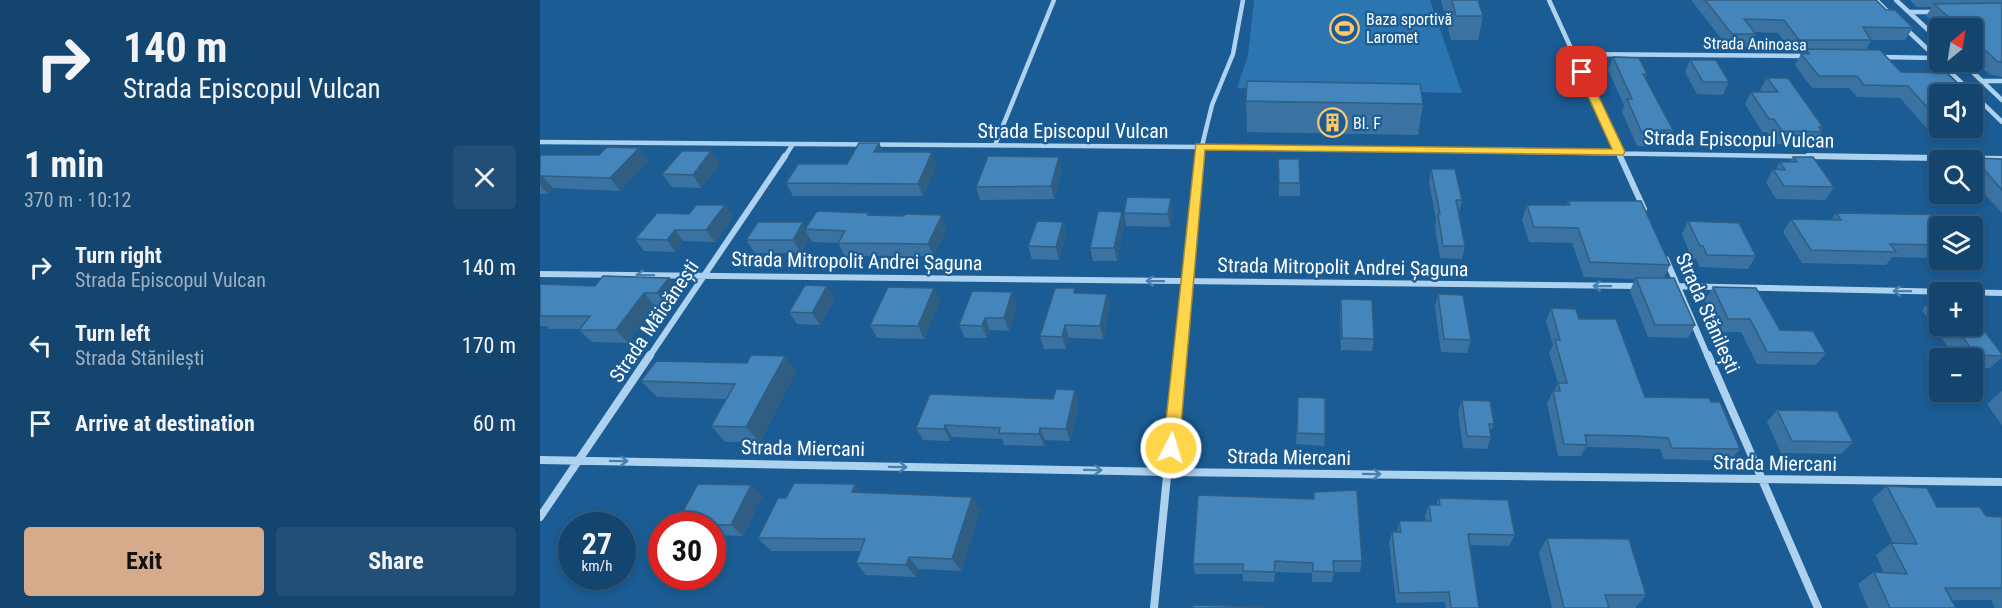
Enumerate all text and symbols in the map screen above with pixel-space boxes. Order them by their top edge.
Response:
place label: Baza sportivă Laromet [1366,10,1452,47]
sports icon: Baza sportivă Laromet [1329,12,1361,44]
north arrow [1929,18,1983,72]
map controls [1929,18,1983,402]
text: 140 m [123,23,228,72]
icon: right [24,24,102,102]
street label: Strada Aninoasa [1703,34,1807,54]
pin [1556,46,1607,97]
icon: arrive [1565,55,1598,88]
text: Strada Episcopul Vulcan [123,73,381,105]
button: sound [1929,84,1983,138]
building icon: Bl. F [1316,107,1348,139]
place label: Bl. F [1353,114,1381,133]
street label: Strada Episcopul Vulcan [978,119,1168,143]
street label: Strada Episcopul Vulcan [1643,125,1835,153]
text: 1 min [24,144,104,186]
button: close [453,146,516,209]
button: search [1929,150,1983,204]
text: 370 m · 10:12 [24,188,131,212]
button: layers [1929,216,1983,270]
text: Turn right [75,243,162,268]
street label: Strada Mitropolit Andrei Șaguna [731,247,983,275]
street label: Strada Stănilești [1671,249,1745,377]
icon: right [24,251,57,284]
street label: Strada Mitropolit Andrei Șaguna [1217,253,1469,281]
text: 140 m [462,255,516,280]
street label: Strada Măicănești [604,255,704,387]
text: Strada Episcopul Vulcan [75,268,266,292]
one-way arrow [635,269,655,281]
one-way arrow [1145,275,1165,287]
one-way arrow [1592,280,1612,291]
button: + [1929,282,1983,336]
one-way arrow [1892,285,1912,297]
text: Turn left [75,321,150,346]
icon: left [24,329,57,362]
text: 170 m [462,333,516,358]
text: Strada Stănilești [75,346,204,370]
button: − [1929,348,1983,402]
icon: arrive [24,407,57,440]
text: Arrive at destination [75,411,255,436]
text: 60 m [473,411,516,436]
position arrow [1139,416,1203,480]
street label: Strada Miercani [741,435,865,461]
street label: Strada Miercani [1227,444,1351,470]
street label: Strada Miercani [1713,450,1837,476]
one-way arrow [609,455,629,467]
one-way arrow [888,461,908,472]
one-way arrow [1083,464,1103,476]
one-way arrow [1362,469,1382,480]
speed limit sign: 30 [648,512,726,590]
text: 27 [582,526,612,561]
button: Exit [24,527,264,596]
button: Share [276,527,516,596]
text: km/h [582,557,612,575]

